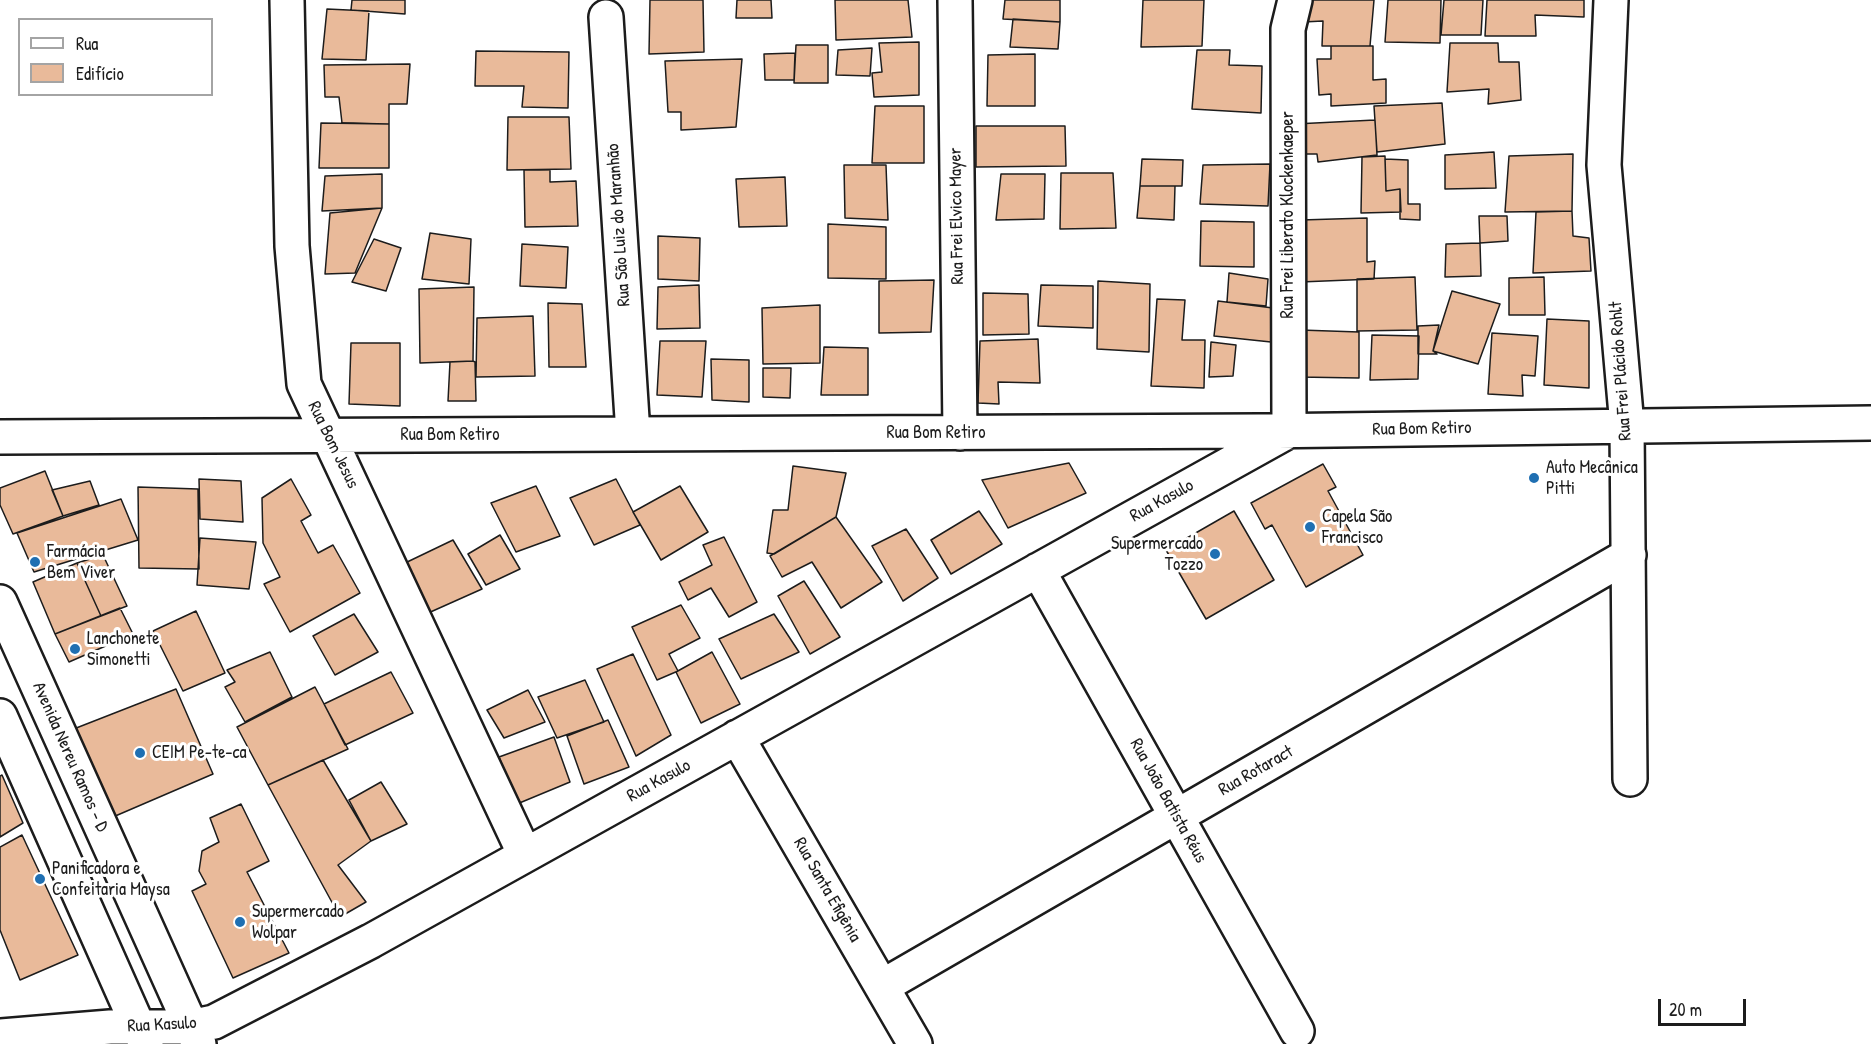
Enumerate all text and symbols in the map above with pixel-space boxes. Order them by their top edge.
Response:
legend [18,18,213,96]
text: Rua [76,31,98,56]
text: Edifício [76,61,124,86]
street label: Rua Frei Liberato Klockenkaeper [1277,111,1299,319]
street label: Rua São Luiz do Maranhão [603,143,635,307]
street label: Rua Frei Elvico Mayer [945,147,969,285]
street label: Rua Frei Plácido Rohlt [1605,301,1637,441]
street label: Rua Bom Jesus [303,398,363,492]
street label: Rua Bom Retiro [1372,417,1472,441]
street label: Rua Bom Retiro [886,422,986,444]
street label: Rua Bom Retiro [400,424,500,446]
place label: Auto Mecânica Pitti [1546,457,1638,500]
marker: Auto Mecânica Pitti [1527,471,1541,485]
street label: Rua Kasulo [1126,475,1198,527]
place label: Capela São Francisco [1322,506,1392,548]
marker: Capela São Francisco [1303,520,1317,534]
place label: Supermercado Tozzo [1111,533,1203,576]
place label: Farmácia Bem Viver [47,541,115,584]
marker: Supermercado Tozzo [1208,547,1222,561]
marker: Farmácia Bem Viver [28,555,42,569]
place label: Lanchonete Simonetti [87,628,159,670]
marker: Lanchonete Simonetti [68,642,82,656]
street label: Avenida Nereu Ramos - D [27,679,113,835]
street label: Rua João Batista Réus [1125,735,1211,867]
street label: Rua Rotaract [1215,741,1297,801]
place label: CEIM Pe-te-ca [152,742,247,764]
marker: CEIM Pe-te-ca [133,746,147,760]
street label: Rua Kasulo [623,755,695,807]
street label: Rua Santa Efigênia [788,834,866,946]
place label: Panificadora e Confeitaria Maysa [52,858,170,900]
marker: Panificadora e Confeitaria Maysa [33,872,47,886]
place label: Supermercado Wolpar [252,901,344,944]
marker: Supermercado Wolpar [233,915,247,929]
scale bar [1661,987,1750,1025]
text: 20 m [1669,997,1702,1022]
street label: Rua Kasulo [127,1012,197,1038]

